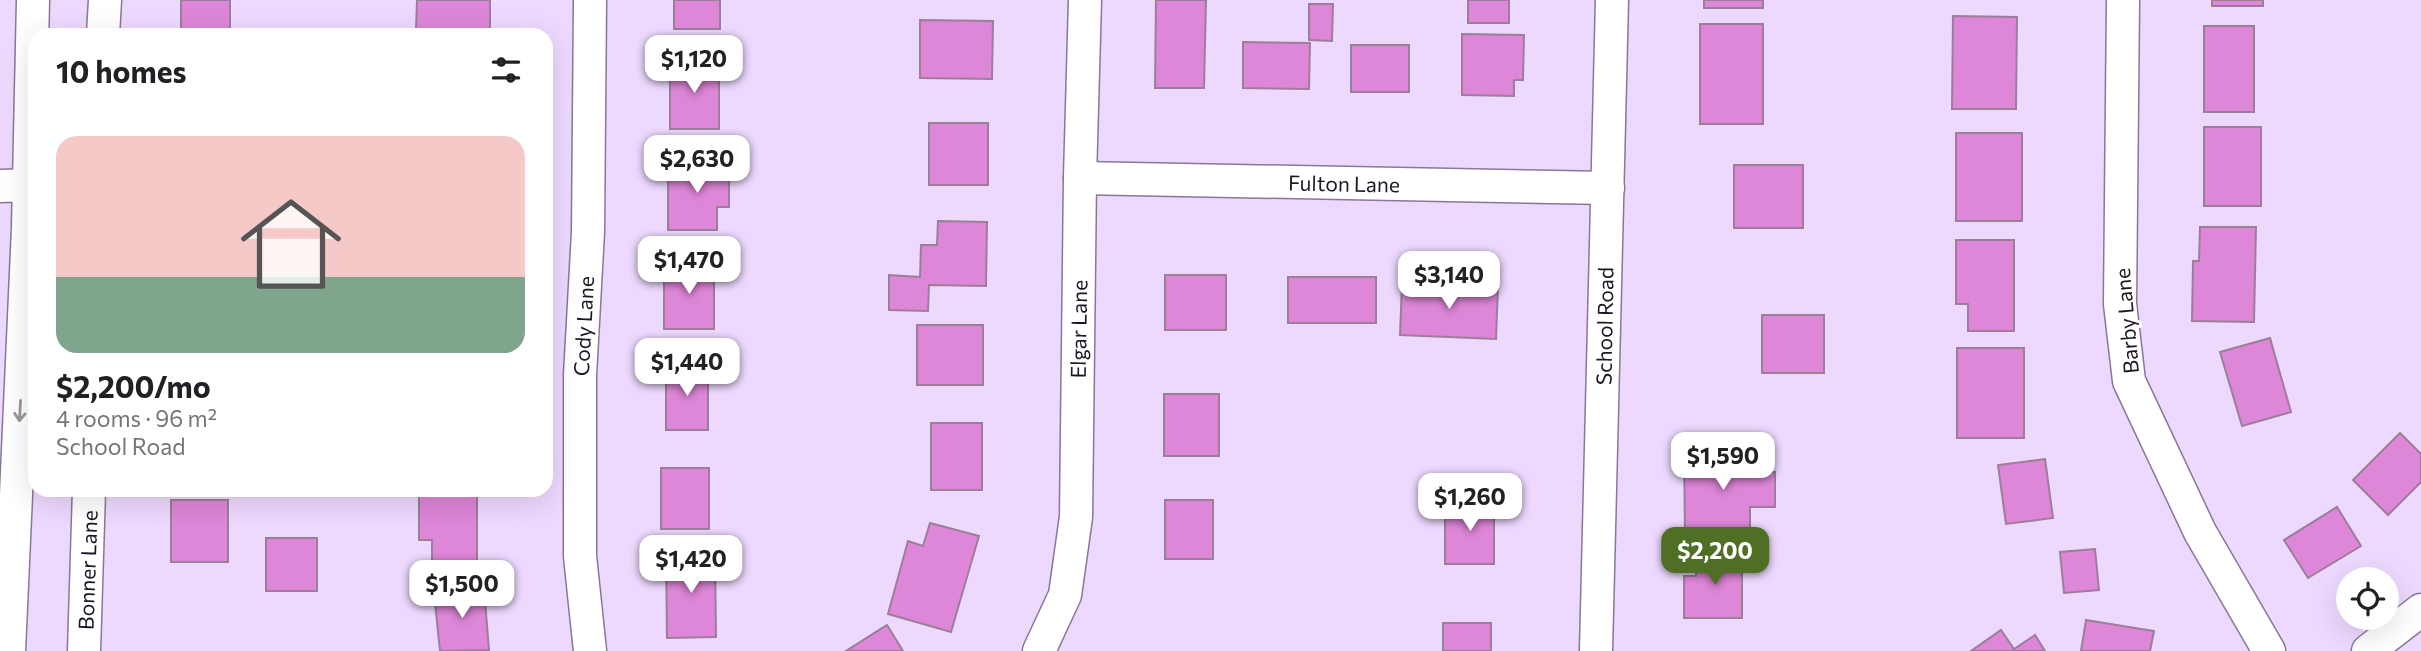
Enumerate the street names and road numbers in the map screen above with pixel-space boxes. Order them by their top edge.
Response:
street label: Fulton Lane [1288,170,1400,196]
street label: School Road [1590,267,1618,385]
street label: Barby Lane [2109,267,2143,375]
street label: Cody Lane [568,275,598,377]
street label: Elgar Lane [1065,280,1091,378]
street label: Bonner Lane [72,510,102,630]

